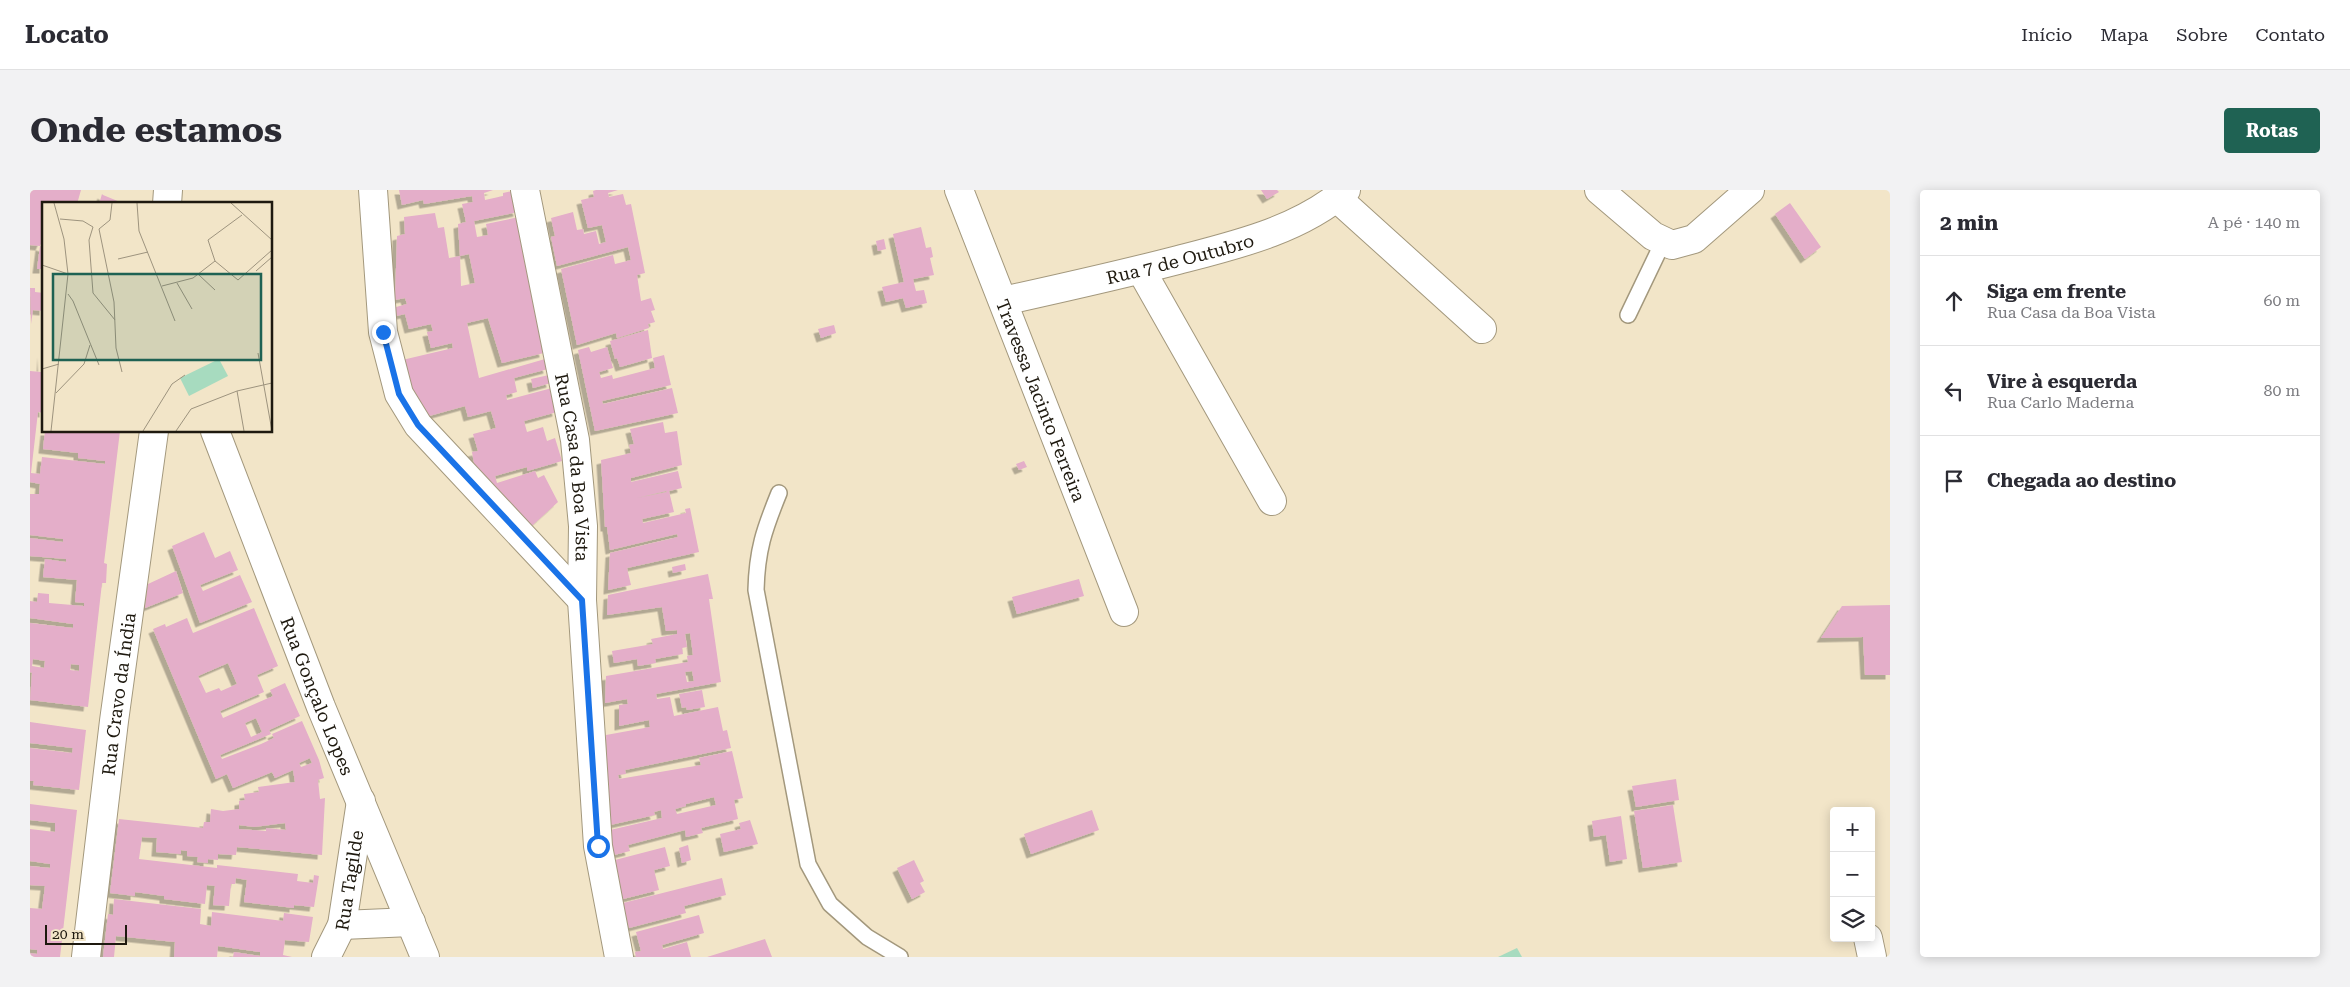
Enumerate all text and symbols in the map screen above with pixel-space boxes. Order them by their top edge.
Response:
text: Locato [25,21,109,49]
text: Início [2021,24,2072,45]
text: Mapa [2100,24,2148,45]
text: Sobre [2176,24,2228,45]
text: Contato [2256,24,2325,45]
button: Rotas [2224,108,2320,153]
text: Onde estamos [30,110,282,151]
inset map [42,202,272,432]
text: 2 min [1940,211,1998,235]
text: A pé · 140 m [2208,213,2300,232]
street label: Rua 7 de Outubro [1104,229,1256,288]
text: Siga em frente [1987,280,2126,303]
icon: ahead [1940,287,1968,315]
text: 60 m [2263,291,2300,310]
street label: Travessa Jacinto Ferreira [992,296,1090,505]
text: Rua Casa da Boa Vista [1987,303,2156,322]
route end [372,321,395,344]
text: Vire à esquerda [1987,370,2137,393]
street label: Rua Casa da Boa Vista [551,371,594,562]
icon: left [1940,377,1968,405]
text: 80 m [2263,381,2300,400]
text: Rua Carlo Maderna [1987,393,2134,412]
icon: arrive [1940,467,1968,495]
text: Chegada ao destino [1987,469,2176,492]
street label: Rua Cravo da Índia [97,611,139,777]
street label: Rua Gonçalo Lopes [277,614,359,778]
map controls [1830,807,1875,942]
button: + [1830,807,1875,852]
street label: Rua Tagilde [331,829,367,932]
route start [587,835,610,858]
button: − [1830,852,1875,897]
button: layers [1830,897,1875,942]
scale bar [45,922,128,945]
text: 20 m [52,926,84,942]

